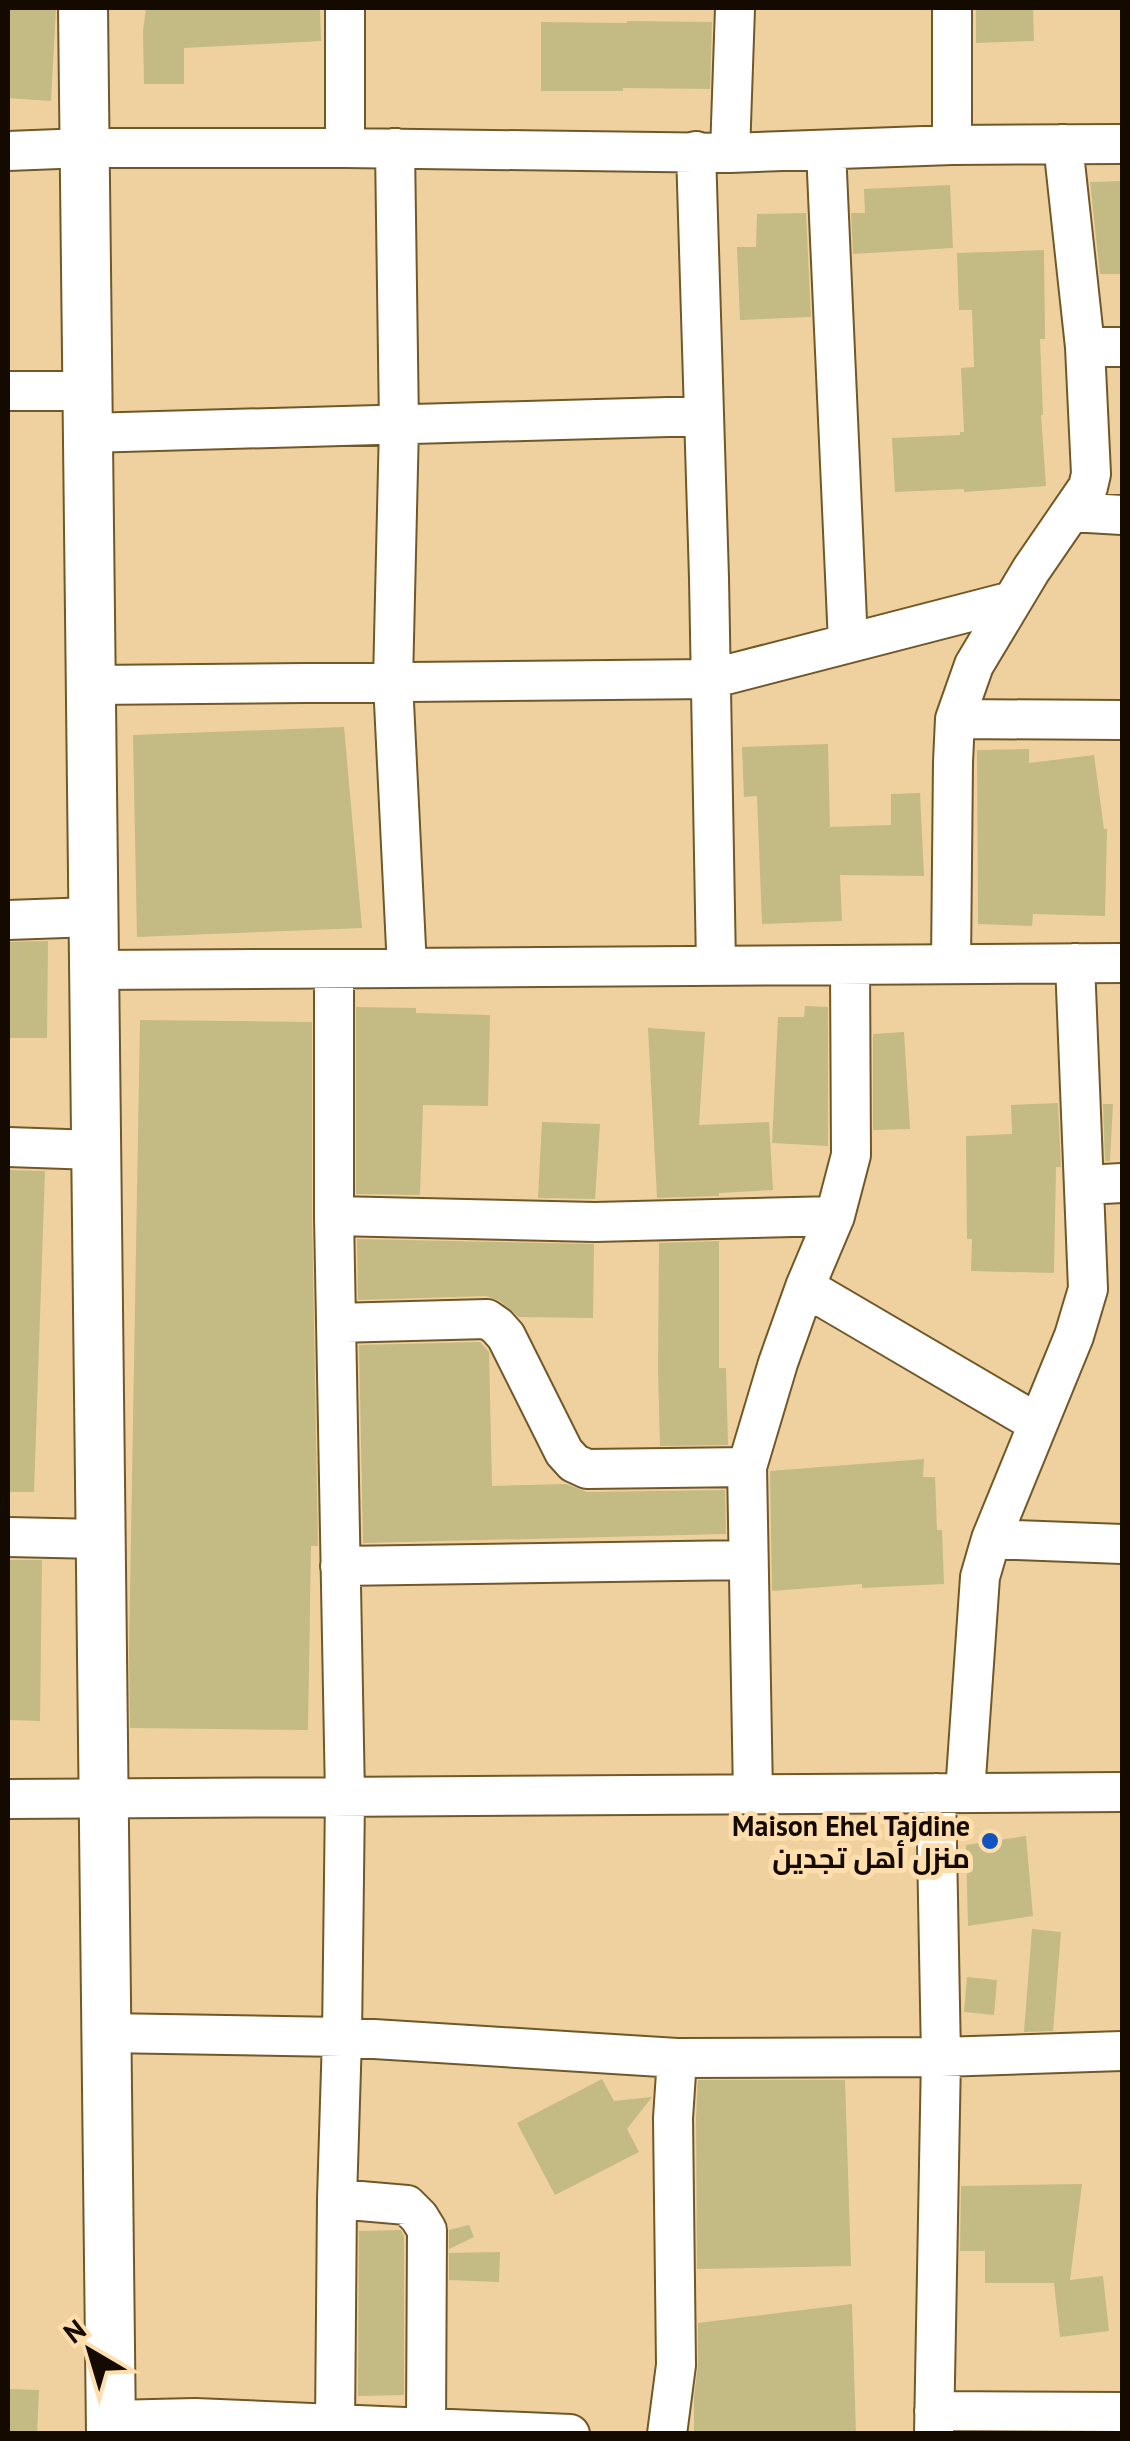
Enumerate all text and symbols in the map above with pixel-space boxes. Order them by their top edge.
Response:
place label: Maison Ehel Tajdine منزل أهل تجدين [732,1807,970,1876]
marker: Maison Ehel Tajdine منزل أهل تجدين [979,1830,1001,1852]
north arrow [40,2301,140,2401]
text: N [56,2311,93,2351]

